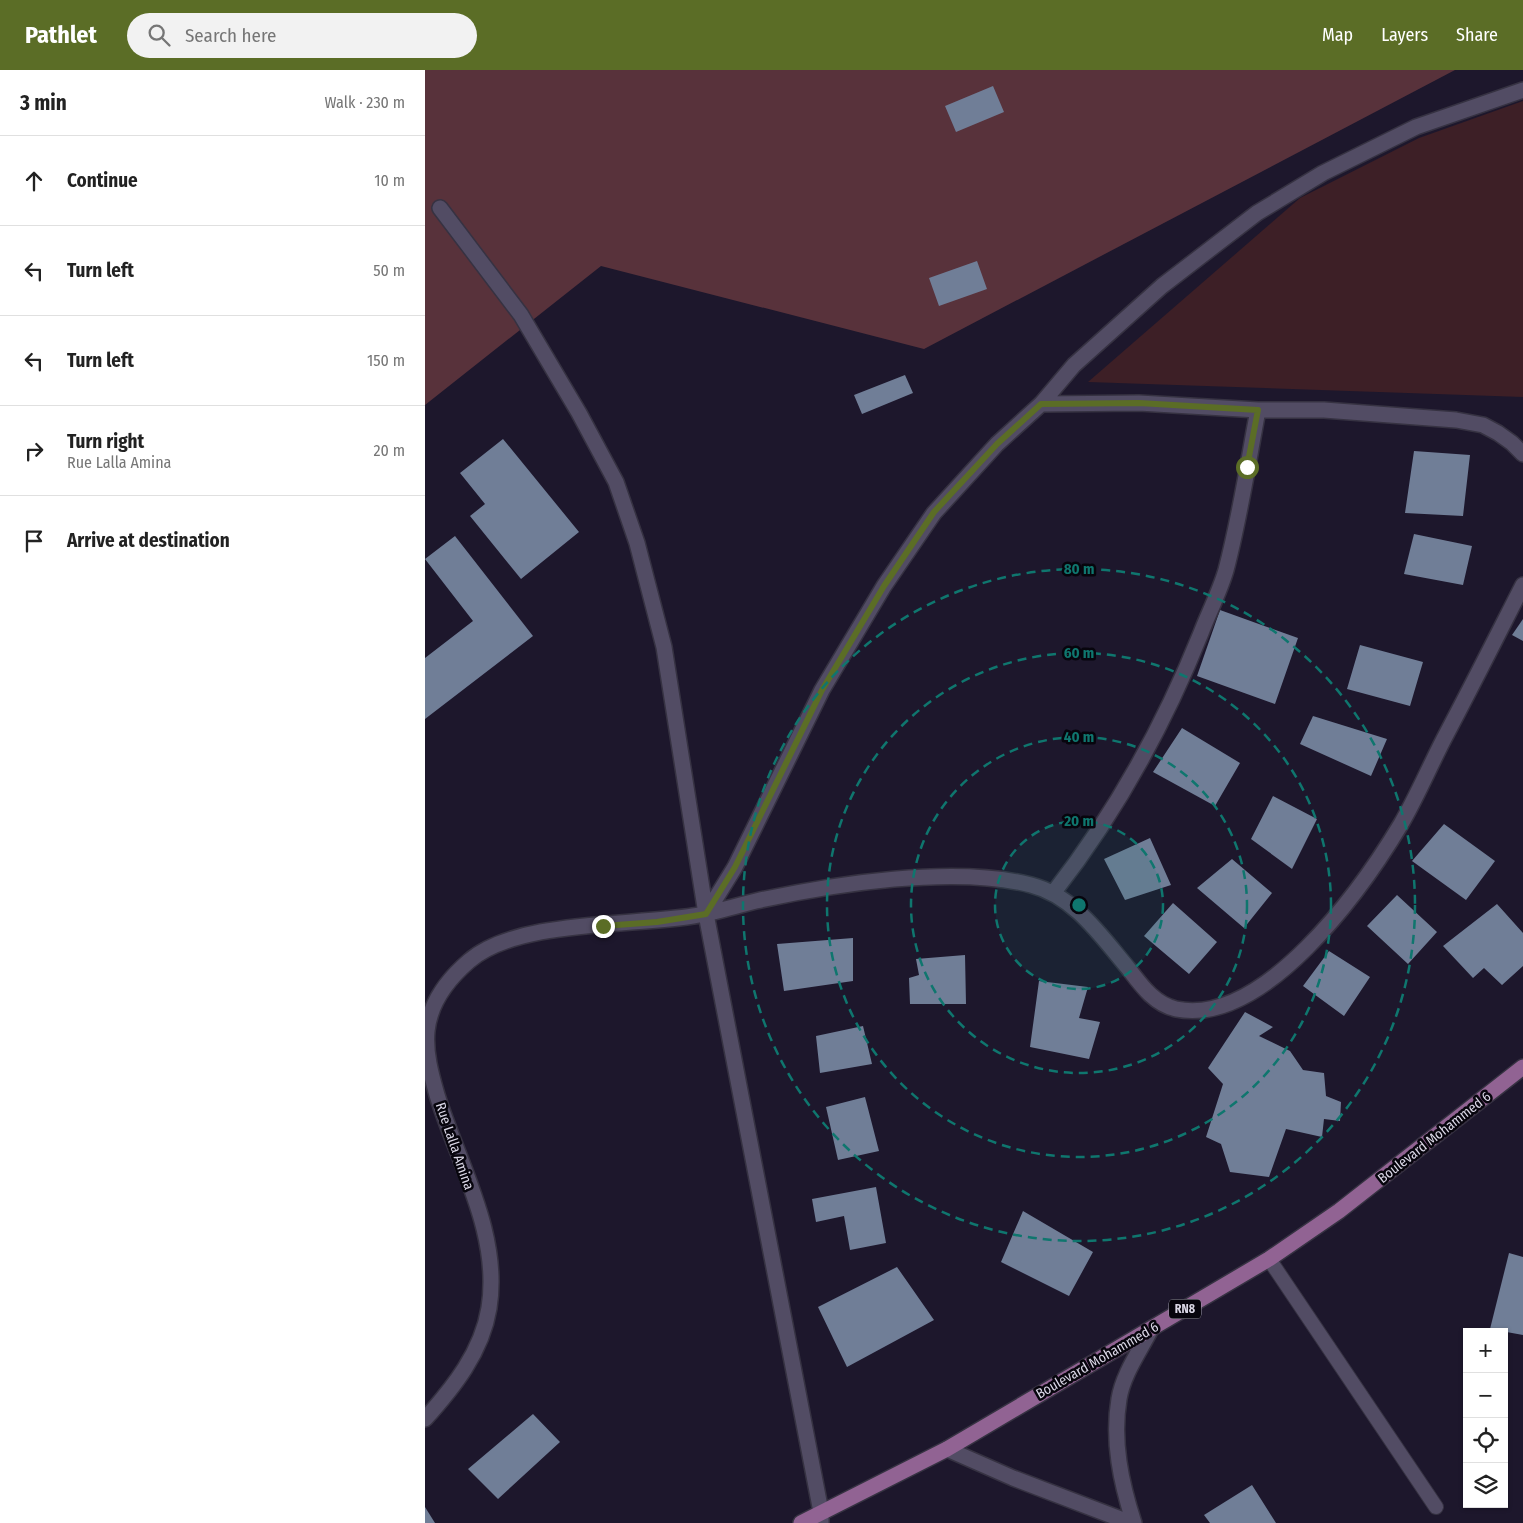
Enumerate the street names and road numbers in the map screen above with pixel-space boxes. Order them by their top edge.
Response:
street label: Boulevard Mohammed 6 [1374,1088,1494,1187]
street label: Rue Lalla Amina [432,1100,477,1192]
road number: RN8 [1169,1300,1201,1318]
street label: Boulevard Mohammed 6 [1033,1318,1162,1402]

